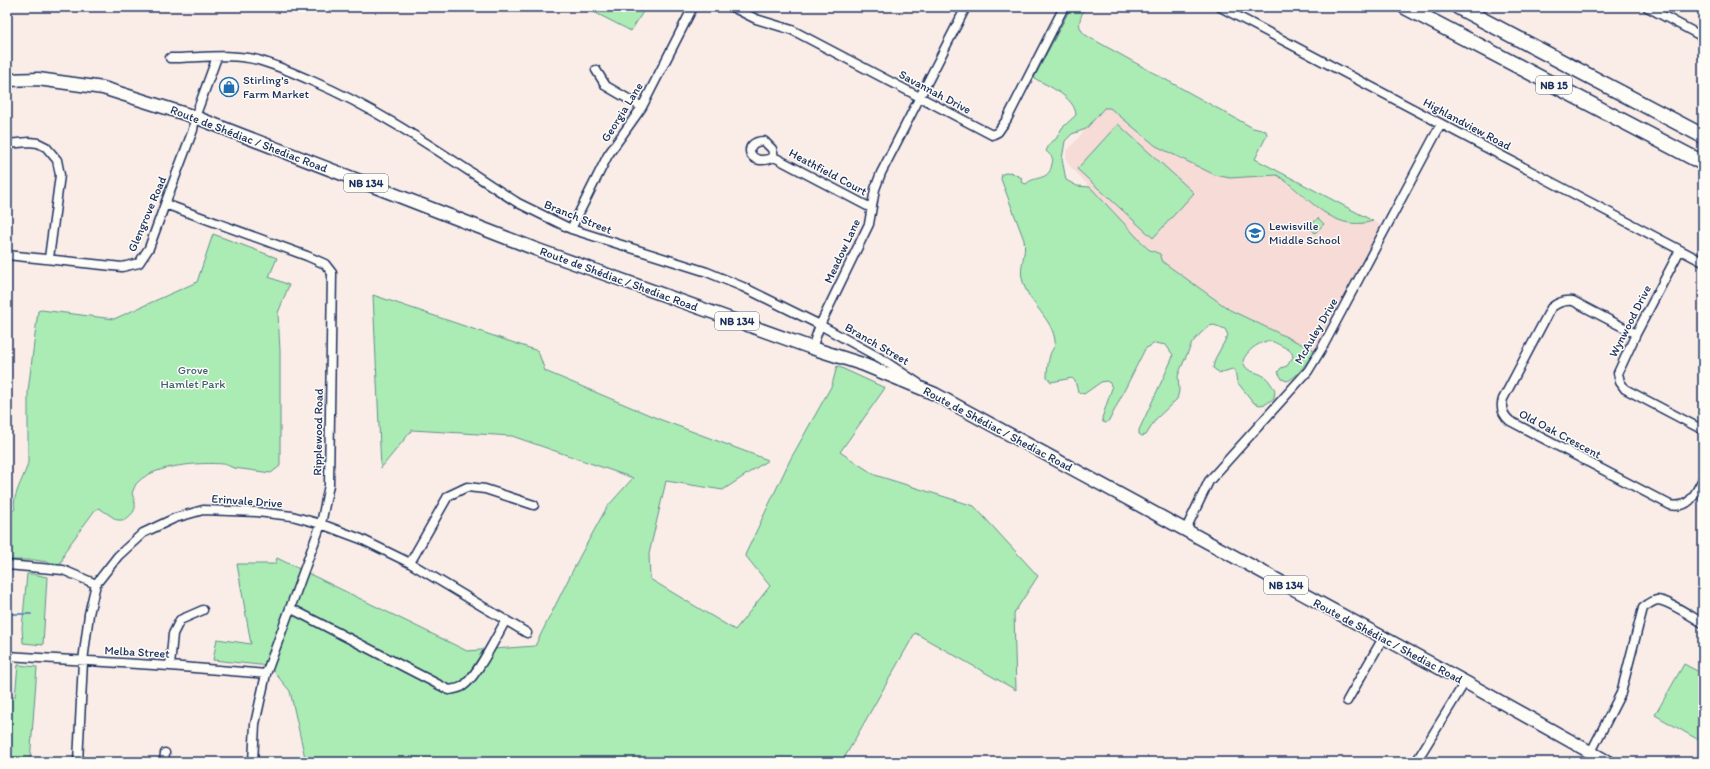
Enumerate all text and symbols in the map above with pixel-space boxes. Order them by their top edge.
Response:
street label: Savannah Drive [896,67,974,117]
place label: Stirling's Farm Market [243,73,309,101]
shop icon: Stirling's Farm Market [218,76,240,98]
road number: NB 15 [1536,76,1572,94]
street label: Georgia Lane [598,79,646,144]
street label: Highlandview Road [1421,95,1514,153]
street label: Route de Shédiac / Shediac Road [168,102,330,176]
street label: Heathfield Court [787,146,870,199]
street label: Glengrove Road [125,174,169,254]
road number: NB 134 [344,174,388,192]
street label: Branch Street [542,197,614,237]
street label: Meadow Lane [821,216,863,285]
place label: Lewisville Middle School [1269,219,1341,247]
school or university icon: Lewisville Middle School [1244,222,1266,244]
street label: Route de Shédiac / Shediac Road [538,244,700,314]
street label: Wynwood Drive [1606,283,1654,359]
street label: McAuley Drive [1291,295,1341,366]
road number: NB 134 [715,312,759,330]
street label: Branch Street [842,320,912,368]
park label: Grove Hamlet Park [161,363,225,391]
street label: Route de Shédiac / Shediac Road [921,384,1075,475]
street label: Ripplewood Road [310,388,326,476]
street label: Old Oak Crescent [1516,406,1604,462]
street label: Erinvale Drive [211,492,283,510]
road number: NB 134 [1264,576,1308,594]
street label: Route de Shédiac / Shediac Road [1311,596,1465,687]
street label: Melba Street [104,643,171,661]

